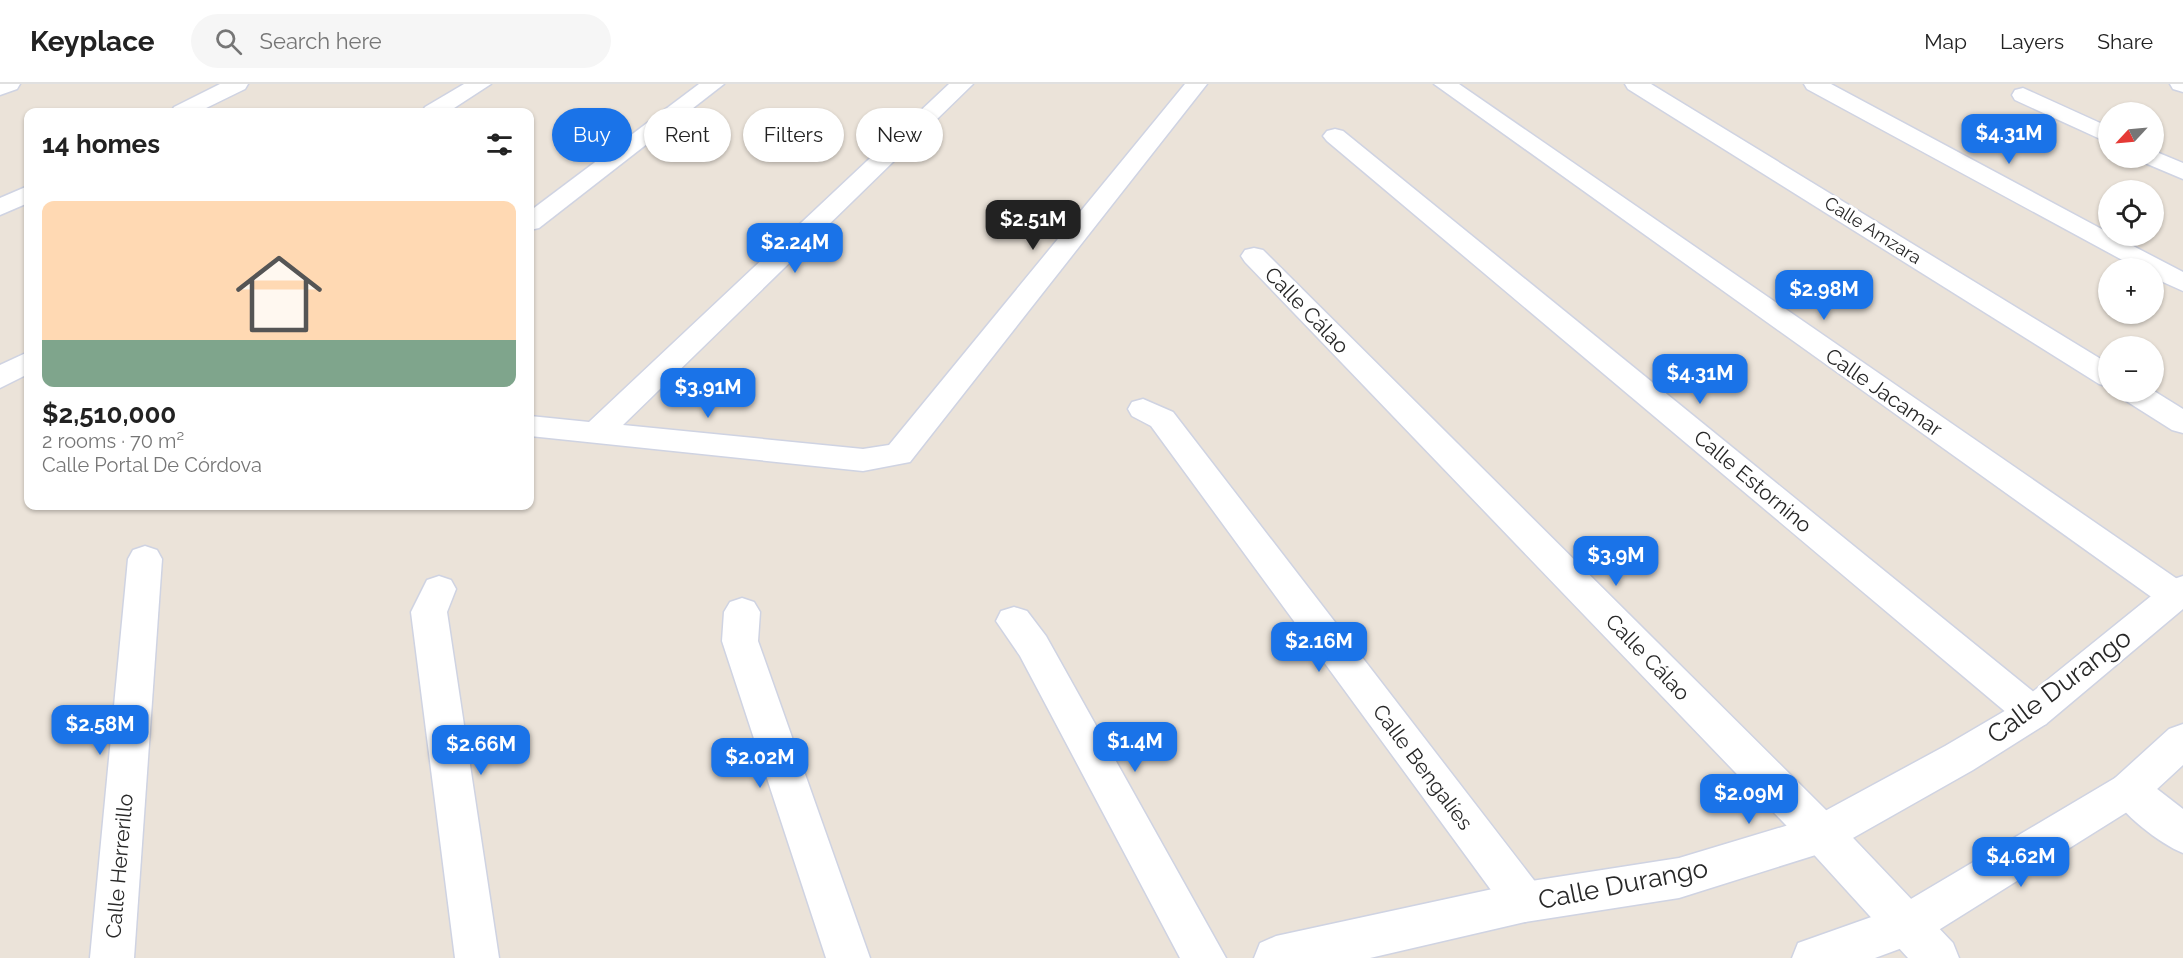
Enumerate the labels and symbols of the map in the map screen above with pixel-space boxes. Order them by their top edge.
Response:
north arrow [2098,102,2164,168]
pin: $4.31M [1960,114,2058,165]
street label: Calle Amzara [1821,192,1925,268]
pin: $2.51M [984,200,1082,251]
pin: $2.24M [746,223,844,274]
street label: Calle Cálao [1260,262,1354,358]
pin: $2.98M [1775,270,1873,321]
street label: Calle Jacamar [1821,343,1948,442]
pin: $4.31M [1651,354,1749,405]
pin: $3.91M [659,368,757,419]
street label: Calle Estornino [1689,424,1817,538]
pin: $3.9M [1574,536,1658,587]
street label: Calle Cálao [1601,609,1695,705]
pin: $2.16M [1270,622,1368,673]
street label: Calle Durango [1981,622,2137,750]
street label: Calle Bengalíes [1368,699,1478,835]
pin: $2.58M [51,705,149,756]
pin: $1.4M [1093,722,1177,773]
pin: $2.66M [432,725,530,776]
pin: $2.02M [711,738,809,789]
pin: $2.09M [1700,774,1798,825]
street label: Calle Herrerillo [100,793,138,939]
pin: $4.62M [1972,837,2070,888]
street label: Calle Durango [1536,853,1710,915]

